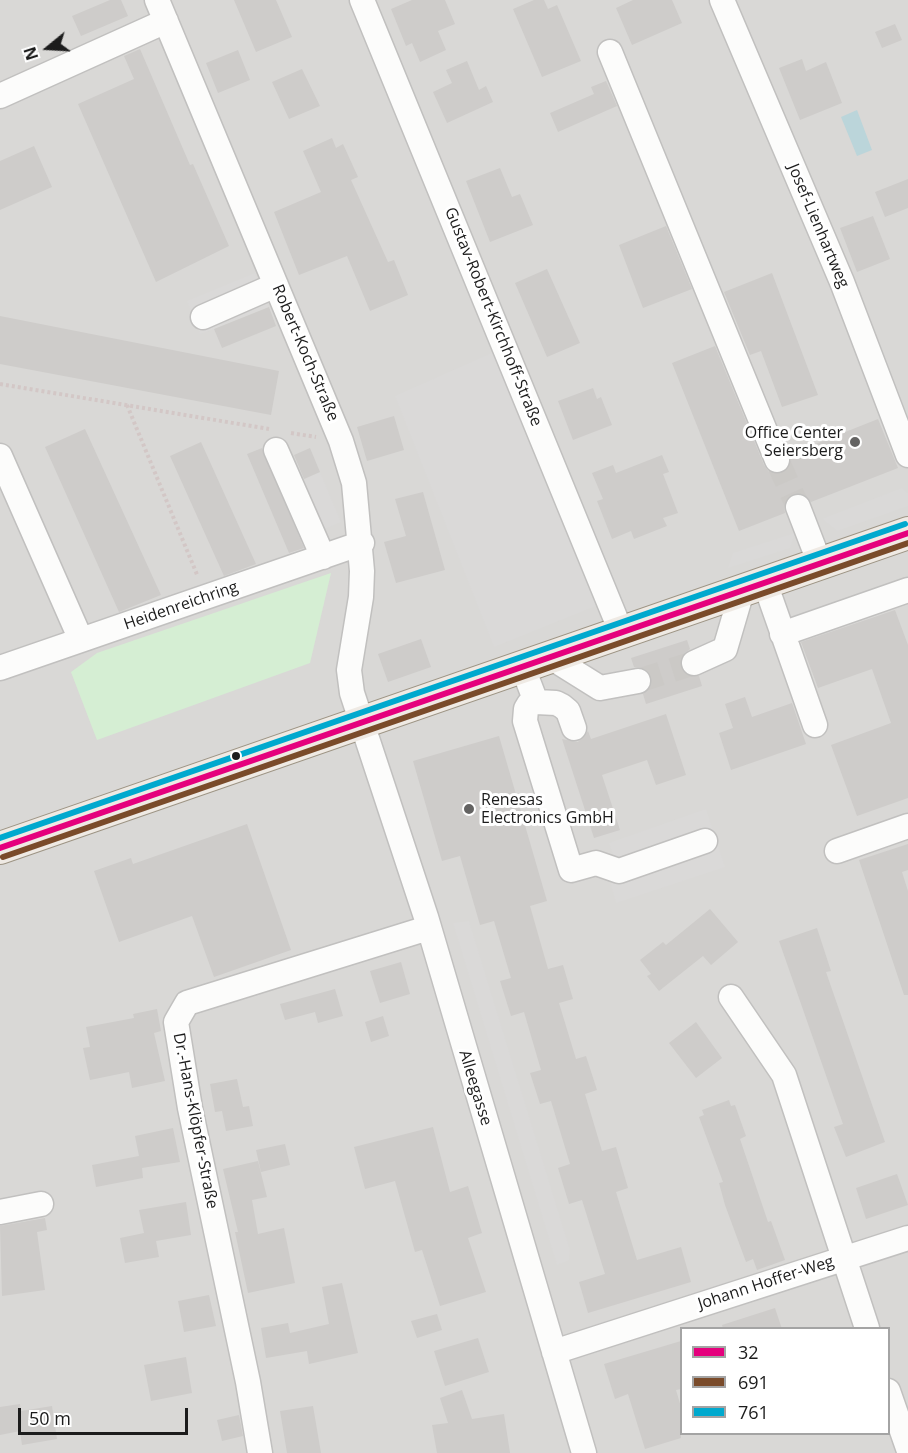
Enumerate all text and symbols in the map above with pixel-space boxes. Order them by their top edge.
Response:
north arrow [18,18,78,78]
text: N [18,44,43,63]
street label: Josef-Lienhartweg [783,161,853,291]
street label: Gustav-Robert-Kirchhoff-Straße [440,205,546,429]
street label: Robert-Koch-Straße [268,282,342,424]
place label: Office Center Seiersberg [745,423,843,461]
marker: Office Center Seiersberg [848,435,862,449]
street label: Heidenreichring [121,577,241,635]
unlabelled marker [230,750,242,762]
place label: Renesas Electronics GmbH [481,790,614,828]
marker: Renesas Electronics GmbH [462,802,476,816]
street label: Dr.-Hans-Klöpfer-Straße [169,1031,221,1211]
street label: Alleegasse [454,1048,496,1128]
street label: Johann Hoffer-Weg [696,1252,836,1314]
legend [680,1327,890,1435]
text: 32 [738,1340,759,1364]
text: 691 [738,1370,769,1394]
scale bar [21,1396,190,1434]
text: 761 [738,1400,769,1424]
text: 50 m [29,1406,71,1430]

